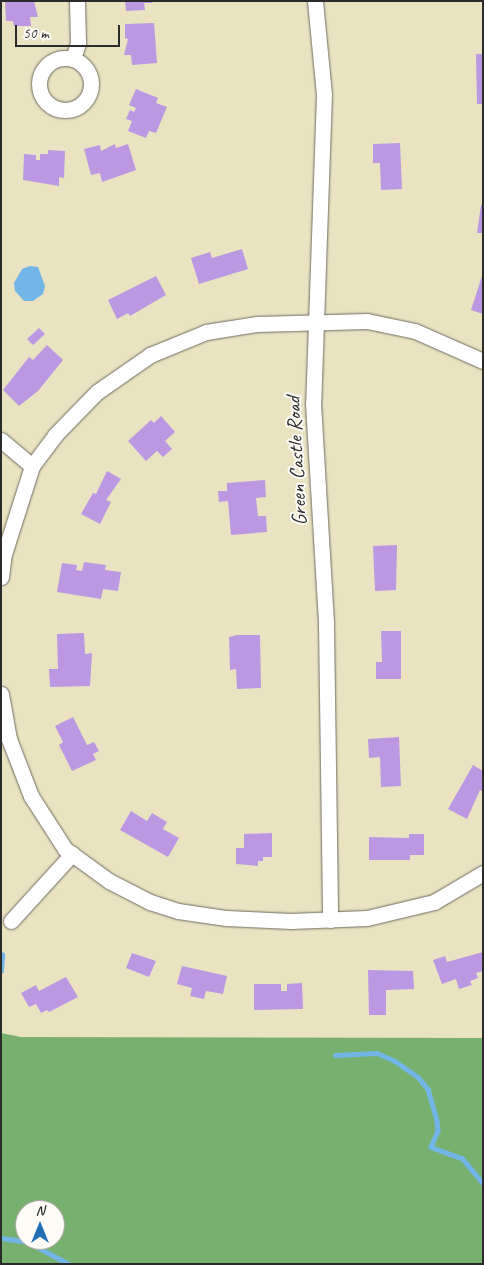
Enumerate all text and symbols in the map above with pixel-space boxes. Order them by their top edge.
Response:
scale bar [18,15,122,47]
text: 50 m [23,24,49,43]
street label: Green Castle Road [280,396,312,526]
north arrow [15,1200,65,1250]
text: N [36,1202,44,1219]

